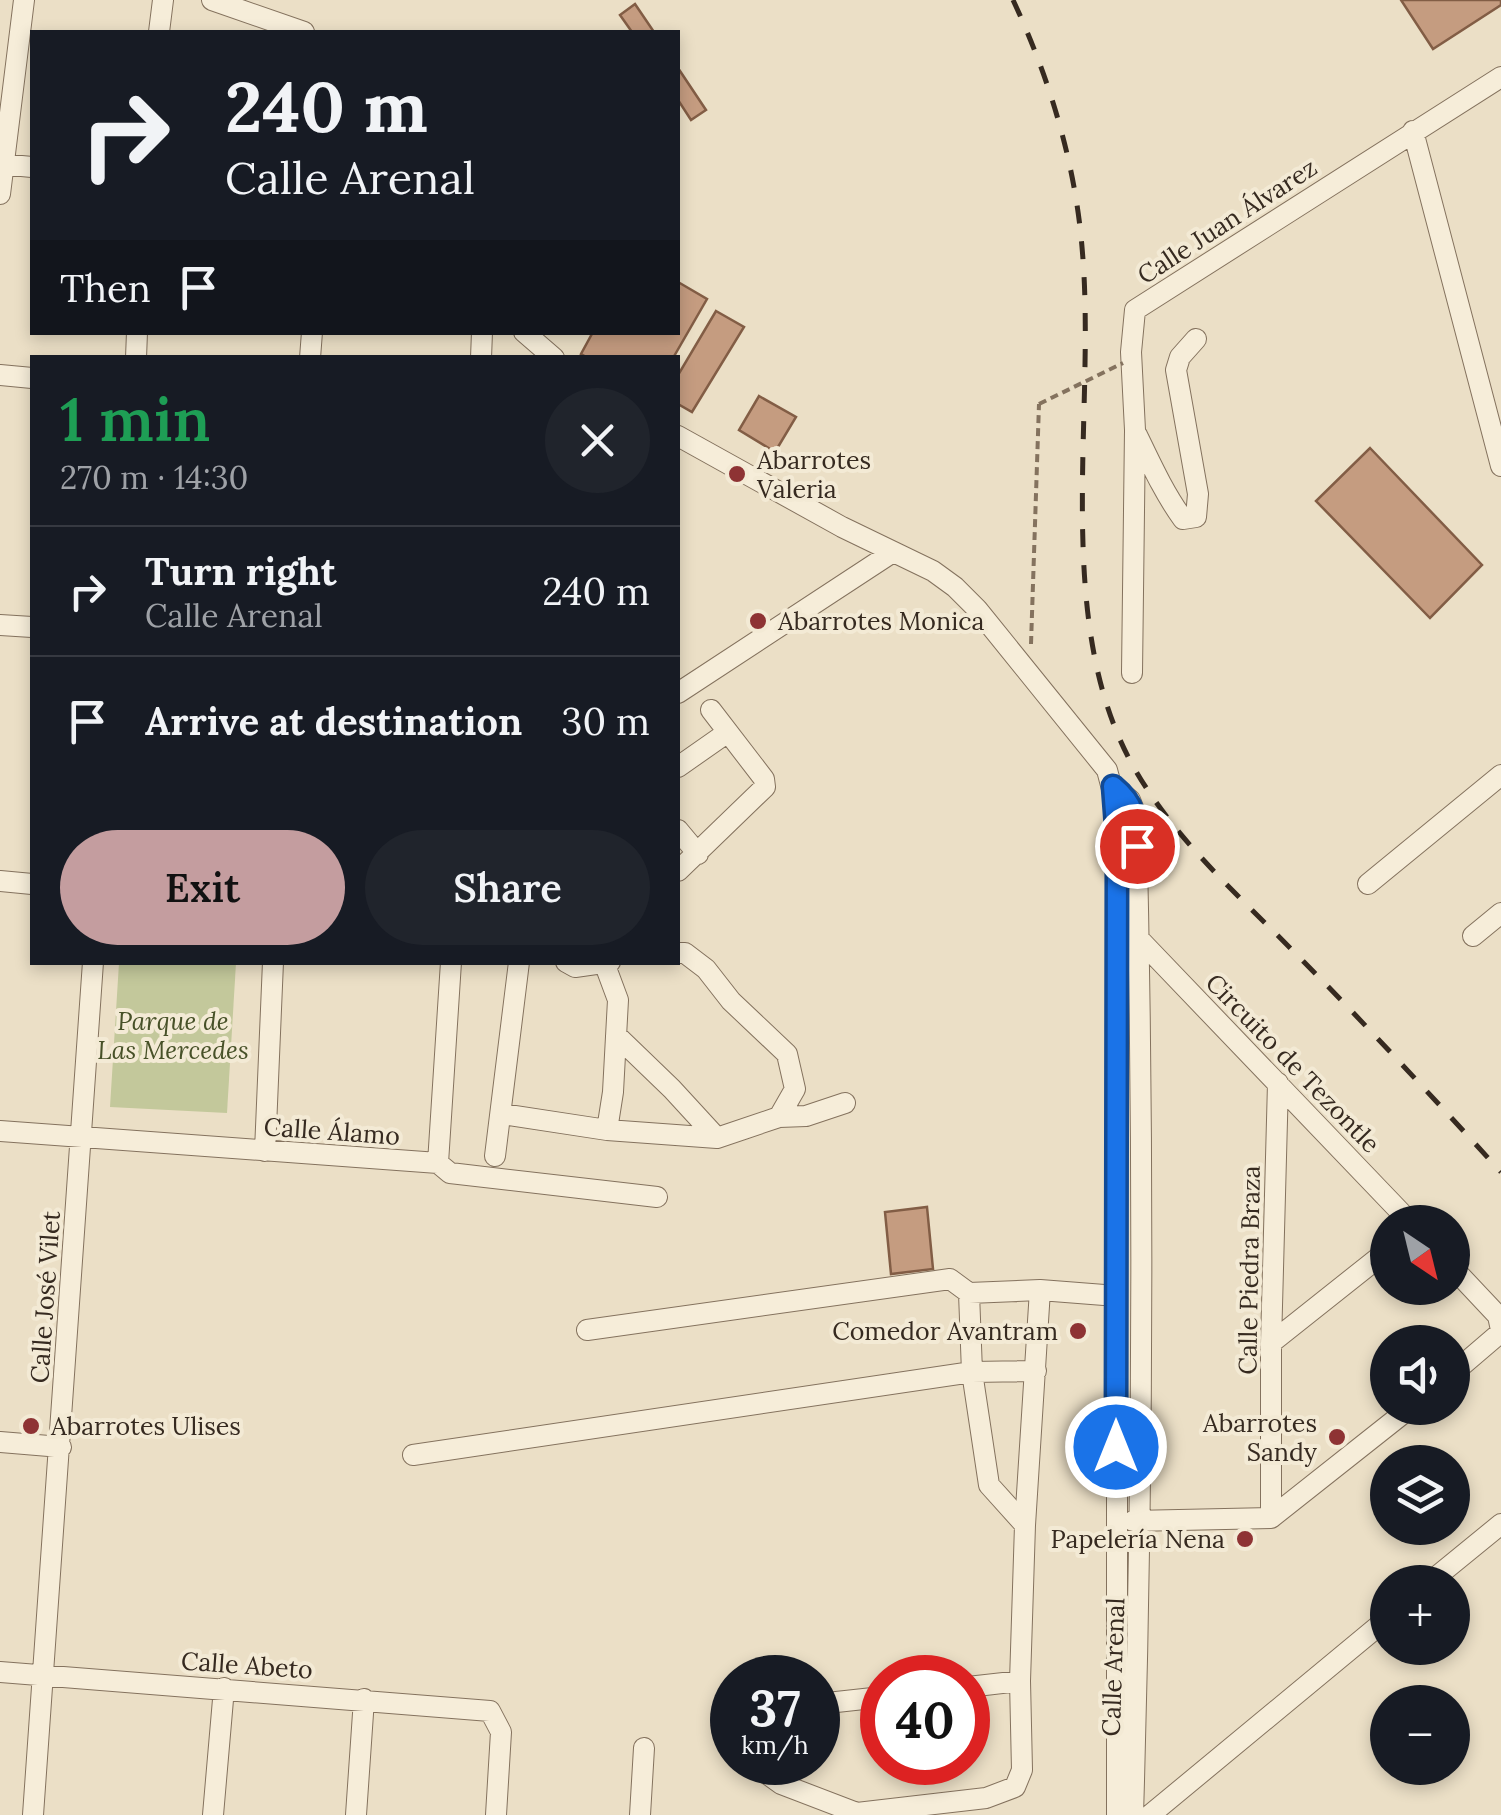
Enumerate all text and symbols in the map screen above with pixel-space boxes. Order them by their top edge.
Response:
text: 240 m [225,62,428,151]
icon: right [60,70,190,200]
text: Calle Arenal [225,149,475,206]
street label: Calle Juan Álvarez [1131,151,1323,291]
icon: arrive [171,260,226,315]
text: Then [60,264,151,312]
text: 1 min [60,381,210,457]
button: close [545,388,650,493]
place label: Abarrotes Valeria [756,444,871,505]
text: 270 m · 14:30 [60,457,248,498]
marker: Abarrotes Valeria [726,463,748,485]
text: Turn right [145,547,336,595]
icon: right [60,564,115,619]
text: 240 m [542,567,650,615]
text: Calle Arenal [145,595,323,636]
place label: Abarrotes Monica [777,605,984,637]
marker: Abarrotes Monica [747,610,769,632]
icon: arrive [60,694,115,749]
text: Arrive at destination [145,697,522,745]
text: 30 m [561,697,650,745]
pin [1095,804,1180,889]
icon: arrive [1110,819,1165,874]
button: Exit [60,830,345,945]
button: Share [365,830,650,945]
street label: Circuito de Tezontle [1199,967,1387,1159]
park label: Parque de Las Mercedes [97,1005,249,1066]
street label: Calle Álamo [263,1110,401,1152]
street label: Calle Piedra Braza [1231,1165,1267,1375]
north arrow [1370,1205,1470,1305]
map controls [1370,1205,1470,1785]
street label: Calle José Vilet [23,1210,67,1384]
place label: Comedor Avantram [832,1315,1058,1347]
marker: Comedor Avantram [1067,1320,1089,1342]
button: sound [1370,1325,1470,1425]
position arrow [1064,1395,1168,1499]
place label: Abarrotes Sandy [1202,1407,1318,1468]
place label: Abarrotes Ulises [50,1410,241,1442]
marker: Abarrotes Ulises [20,1415,42,1437]
marker: Abarrotes Sandy [1326,1426,1348,1448]
button: layers [1370,1445,1470,1545]
place label: Papelería Nena [1051,1523,1225,1555]
marker: Papelería Nena [1234,1528,1256,1550]
button: + [1370,1565,1470,1665]
street label: Calle Arenal [1095,1597,1131,1737]
street label: Calle Abeto [180,1644,314,1686]
speed limit sign: 40 [860,1655,990,1785]
text: 37 [749,1676,801,1740]
button: − [1370,1685,1470,1785]
text: km/h [741,1729,809,1761]

